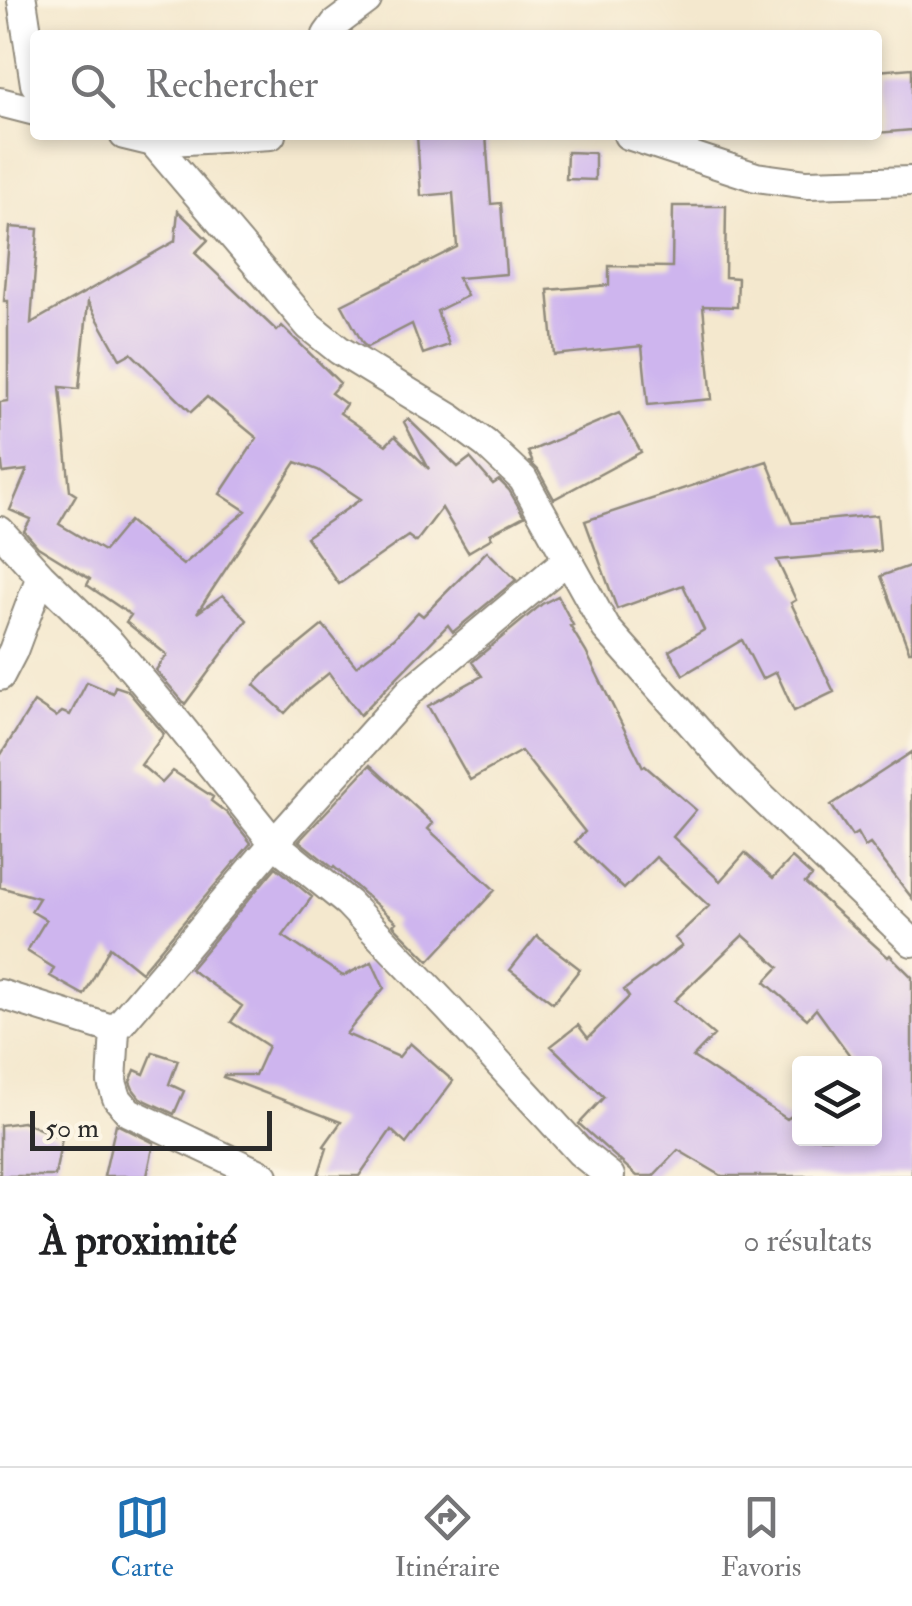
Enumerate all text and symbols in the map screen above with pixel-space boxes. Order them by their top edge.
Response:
search box [30,30,882,140]
icon: search [65,58,120,113]
text: Rechercher [145,61,318,109]
map controls [792,1056,882,1146]
button: layers [792,1056,882,1146]
scale bar [30,1106,272,1150]
text: 50 m [45,1111,99,1146]
text: À proximité [40,1215,236,1267]
text: 0 résultats [743,1221,872,1261]
tab: Carte [111,1490,174,1585]
tab: Itinéraire [395,1490,500,1585]
tab: Favoris [721,1490,801,1585]

